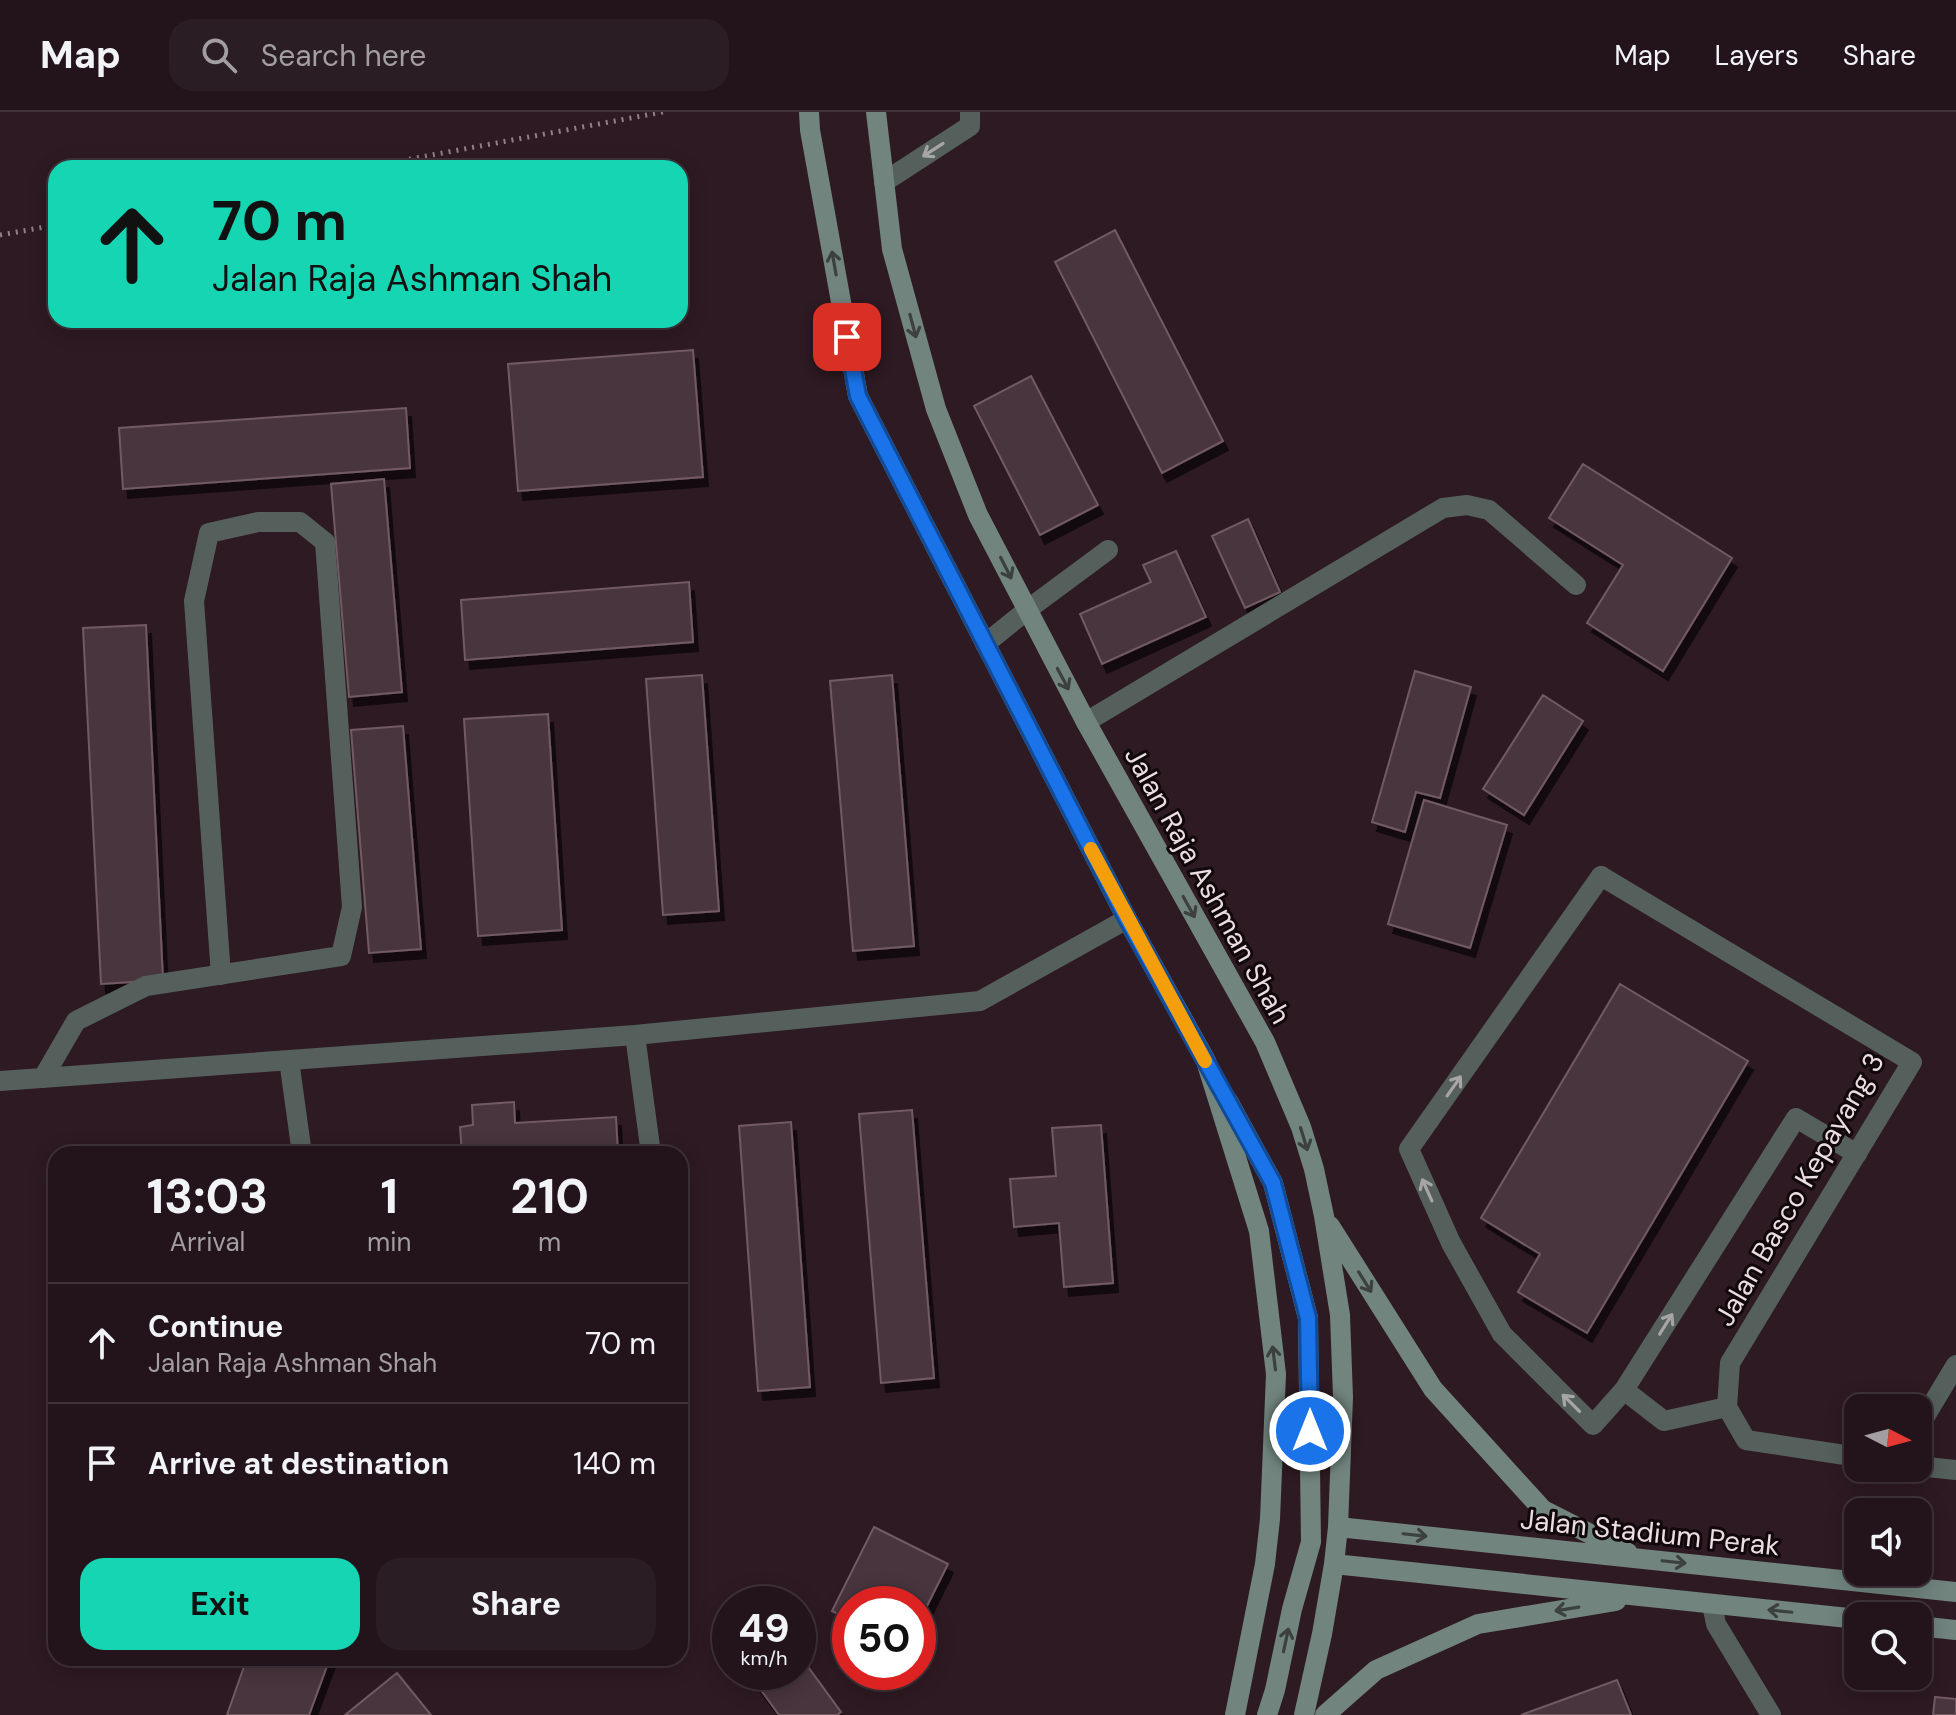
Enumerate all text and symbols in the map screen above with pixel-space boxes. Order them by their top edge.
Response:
search box [169,19,729,91]
text: Map [40,30,121,80]
icon: search [197,33,241,77]
text: Search here [261,36,426,75]
text: Map [1614,37,1671,74]
text: Layers [1715,37,1799,74]
text: Share [1843,37,1916,74]
one-way arrow [922,143,945,159]
text: 70 m [212,184,347,257]
icon: ahead [80,192,184,296]
one-way arrow [825,251,840,276]
text: Jalan Raja Ashman Shah [212,255,612,302]
pin [813,303,881,371]
one-way arrow [907,313,922,339]
icon: arrive [825,315,869,359]
one-way arrow [998,556,1014,580]
one-way arrow [1056,667,1071,691]
street label: Jalan Raja Ashman Shah [1116,740,1299,1030]
one-way arrow [1182,894,1197,918]
street label: Jalan Basco Kepayang 3 [1706,1046,1893,1333]
one-way arrow [1446,1075,1462,1097]
one-way arrow [1298,1126,1313,1151]
text: 13:03 [147,1165,268,1228]
text: 1 [380,1165,398,1228]
text: 210 [510,1165,589,1228]
one-way arrow [1419,1178,1434,1202]
text: Arrival [170,1225,245,1259]
text: min [367,1225,411,1259]
text: m [538,1225,561,1259]
one-way arrow [1357,1270,1374,1292]
text: Continue [148,1307,283,1346]
one-way arrow [1658,1313,1674,1336]
icon: ahead [80,1321,124,1365]
text: 70 m [585,1324,656,1363]
one-way arrow [1266,1345,1281,1371]
text: Jalan Raja Ashman Shah [148,1346,437,1380]
position arrow [1268,1389,1352,1473]
one-way arrow [1562,1394,1581,1413]
north arrow [1844,1394,1932,1482]
map controls [1844,1394,1932,1690]
icon: arrive [80,1441,124,1485]
text: Arrive at destination [148,1444,449,1483]
text: 140 m [573,1444,656,1483]
button: sound [1844,1498,1932,1586]
street label: Jalan Stadium Perak [1518,1500,1781,1565]
one-way arrow [1402,1528,1428,1543]
one-way arrow [1660,1555,1687,1570]
button: Exit [80,1558,360,1650]
button: Share [376,1558,656,1650]
speed limit sign: 50 [832,1586,936,1690]
text: 49 [738,1602,790,1654]
button: search [1844,1602,1932,1690]
one-way arrow [1555,1603,1580,1618]
one-way arrow [1768,1604,1794,1619]
one-way arrow [1279,1627,1294,1653]
text: km/h [740,1645,788,1671]

